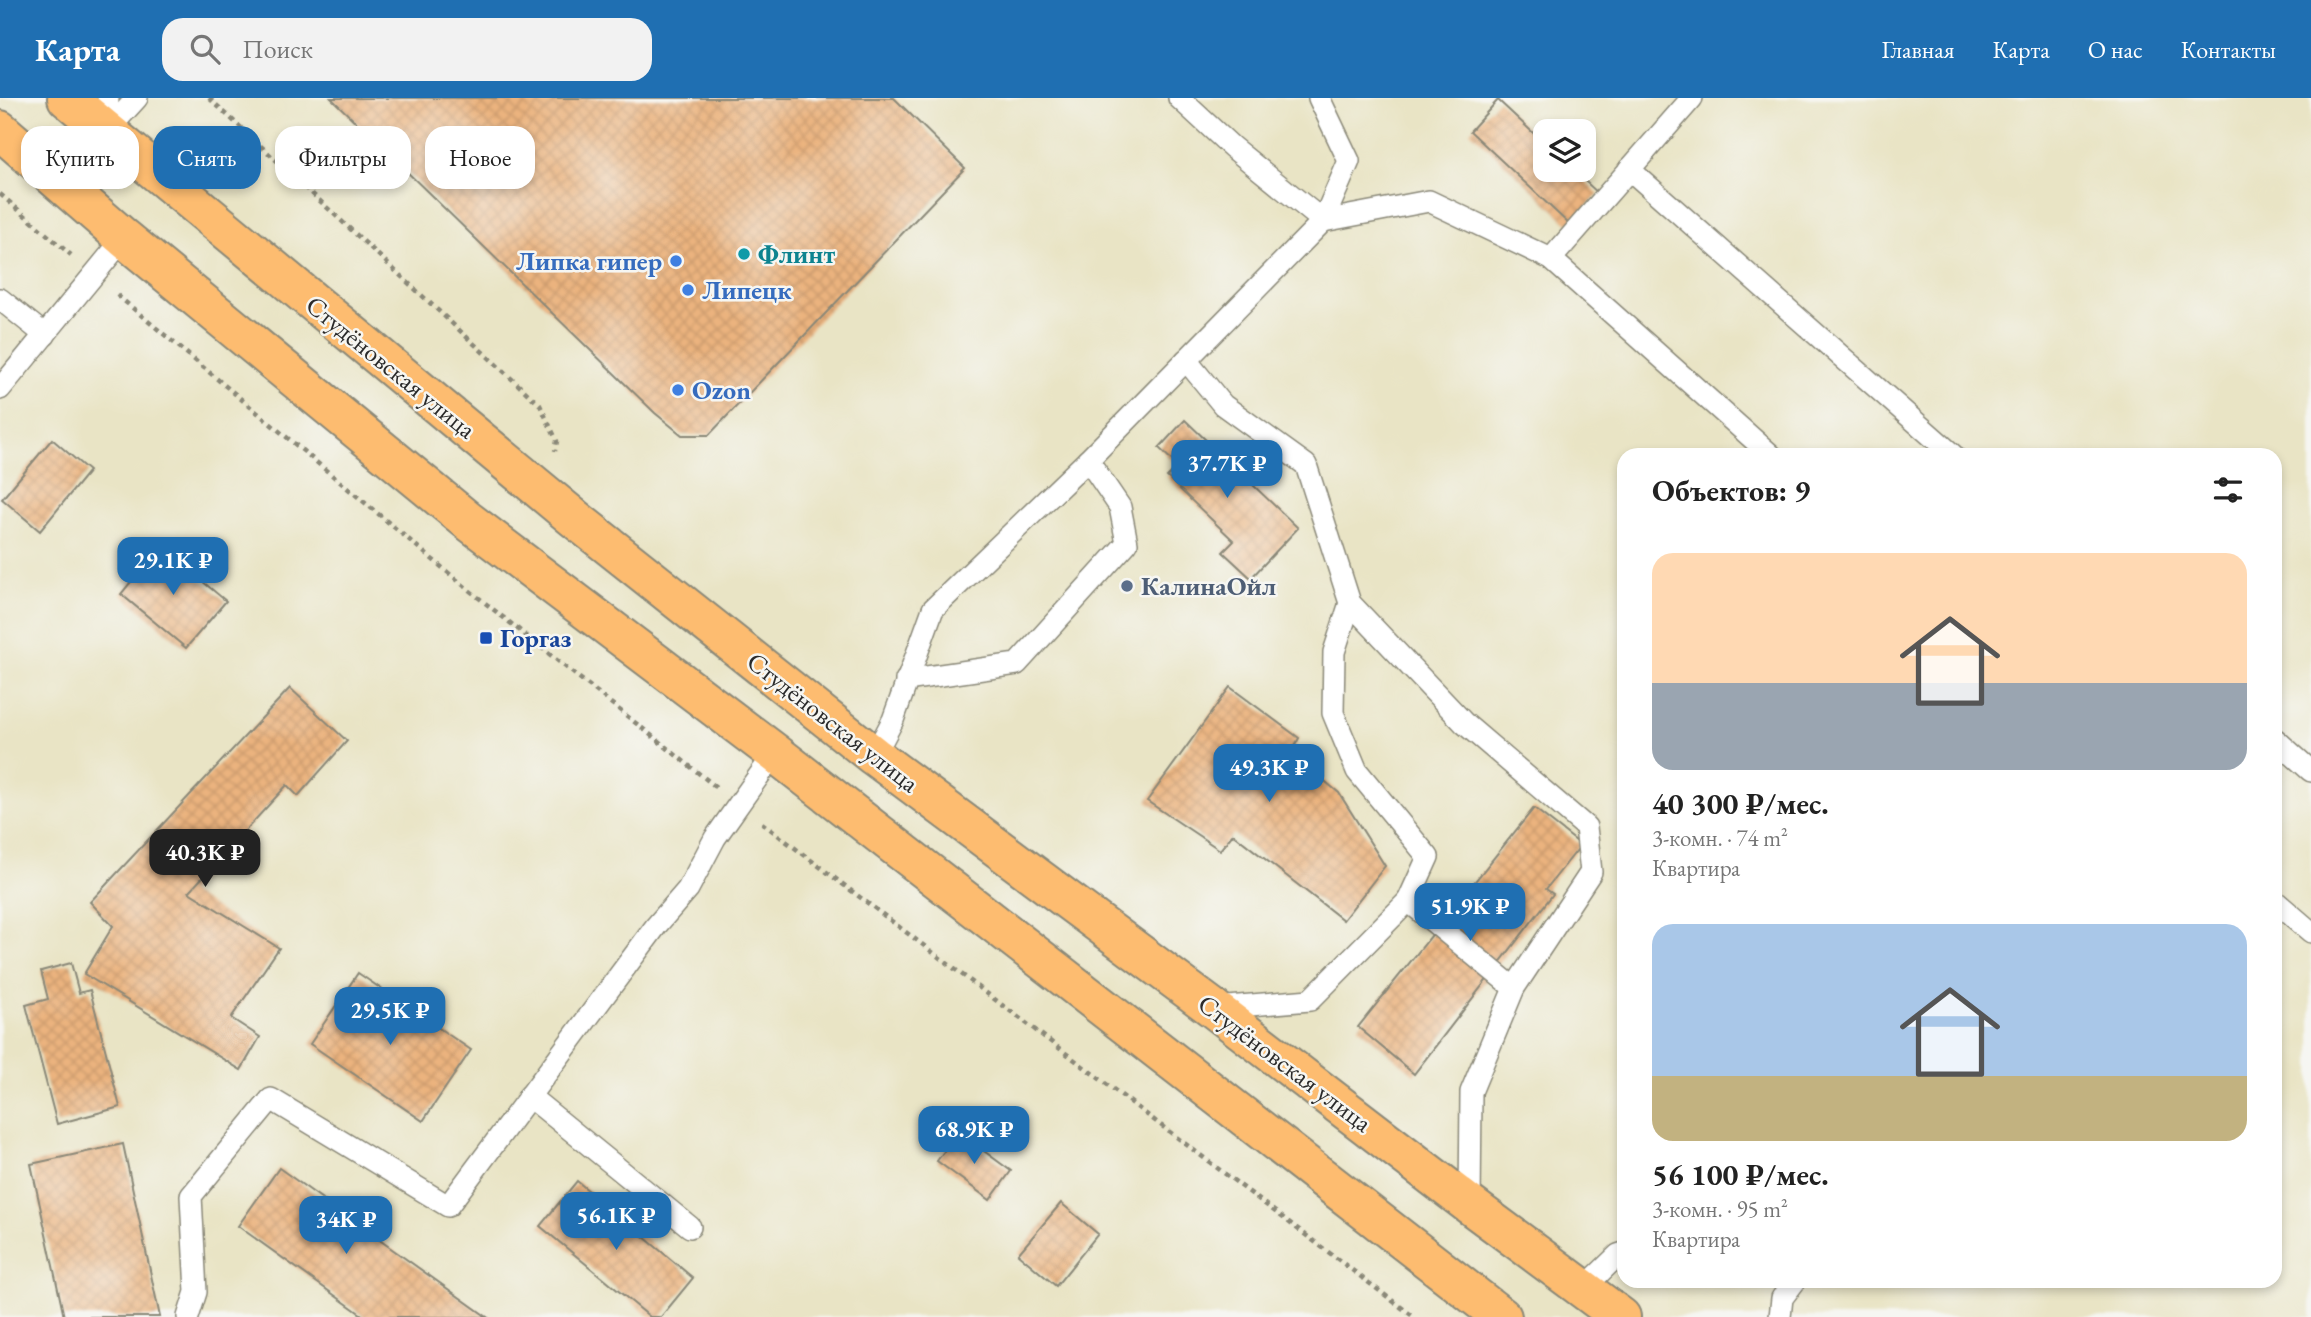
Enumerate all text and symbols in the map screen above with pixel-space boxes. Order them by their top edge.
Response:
search box [162,18,652,81]
text: Карта [35,28,120,71]
icon: search [186,30,224,68]
text: Поиск [242,32,313,66]
text: Главная [1881,34,1955,65]
text: Карта [1993,34,2050,65]
text: О нас [2088,34,2143,65]
text: Контакты [2181,34,2276,65]
map controls [1533,119,1596,182]
button: layers [1533,119,1596,182]
chip: Купить [21,126,139,189]
chip: Снять [153,126,261,189]
chip: Фильтры [275,126,411,189]
chip: Новое [425,126,535,189]
place label: Флинт [758,237,835,271]
place label: Липка гипер [516,244,662,278]
marker: Флинт [736,246,752,262]
marker: Липка гипер [668,253,684,269]
place label: Липецк [702,273,792,307]
marker: Липецк [680,282,696,298]
street label: Студёновская улица [299,288,484,446]
place label: Ozon [692,373,751,407]
marker: Ozon [670,382,686,398]
pin: 37.7K ₽ [1162,440,1292,500]
text: 37.7K ₽ [1187,448,1267,478]
text: Объектов: 9 [1652,471,1810,510]
icon: filters [2209,471,2247,509]
pin: 29.1K ₽ [108,538,238,597]
text: 29.1K ₽ [133,545,213,575]
place label: КалинаОйл [1141,569,1276,603]
marker: КалинаОйл [1119,578,1135,594]
icon: home [1887,598,2013,724]
place label: Горгаз [500,621,571,655]
marker: Горгаз [478,630,494,646]
street label: Студёновская улица [740,644,926,800]
pin: 49.3K ₽ [1204,744,1334,804]
text: 49.3K ₽ [1229,752,1309,782]
text: 40 300 ₽/мес. [1652,784,1829,823]
text: 3-комн. · 74 m² [1652,823,1788,853]
pin: 40.3K ₽ [140,830,270,889]
text: 40.3K ₽ [165,837,245,867]
text: Квартира [1652,853,1740,883]
pin: 51.9K ₽ [1405,884,1535,943]
text: 51.9K ₽ [1430,891,1510,921]
icon: home [1887,969,2013,1095]
street label: Студёновская улица [1191,986,1379,1140]
pin: 29.5K ₽ [325,988,455,1047]
text: 29.5K ₽ [350,995,430,1025]
pin: 68.9K ₽ [909,1107,1039,1166]
text: 68.9K ₽ [934,1114,1014,1144]
text: 56 100 ₽/мес. [1652,1155,1829,1194]
pin: 56.1K ₽ [551,1192,681,1252]
text: 3-комн. · 95 m² [1652,1194,1788,1224]
pin: 34K ₽ [297,1196,395,1256]
text: 56.1K ₽ [576,1200,656,1230]
text: 34K ₽ [315,1204,377,1234]
text: Квартира [1652,1224,1740,1254]

